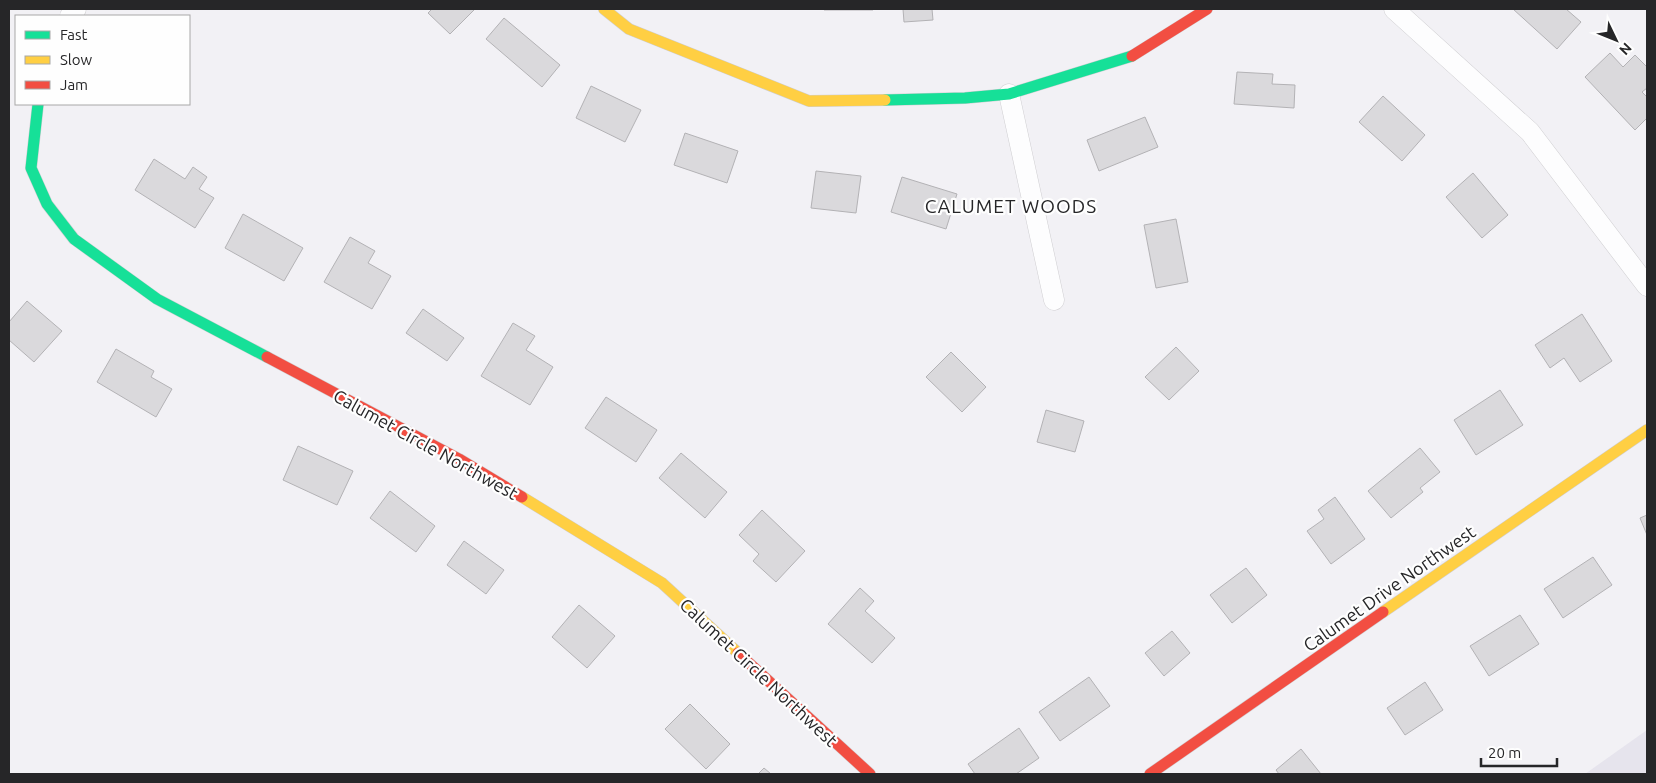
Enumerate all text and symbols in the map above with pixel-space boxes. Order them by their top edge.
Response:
legend [15,15,190,105]
north arrow [1591,15,1641,65]
text: Fast [60,26,88,43]
text: N [1616,40,1635,58]
text: Slow [60,51,93,68]
text: Jam [60,76,88,93]
district label: CALUMET WOODS [925,195,1097,217]
street label: Calumet Circle Northwest [330,385,522,503]
street label: Calumet Drive Northwest [1299,521,1479,655]
street label: Calumet Circle Northwest [676,594,842,750]
scale bar [1481,736,1557,768]
text: 20 m [1488,744,1521,761]

